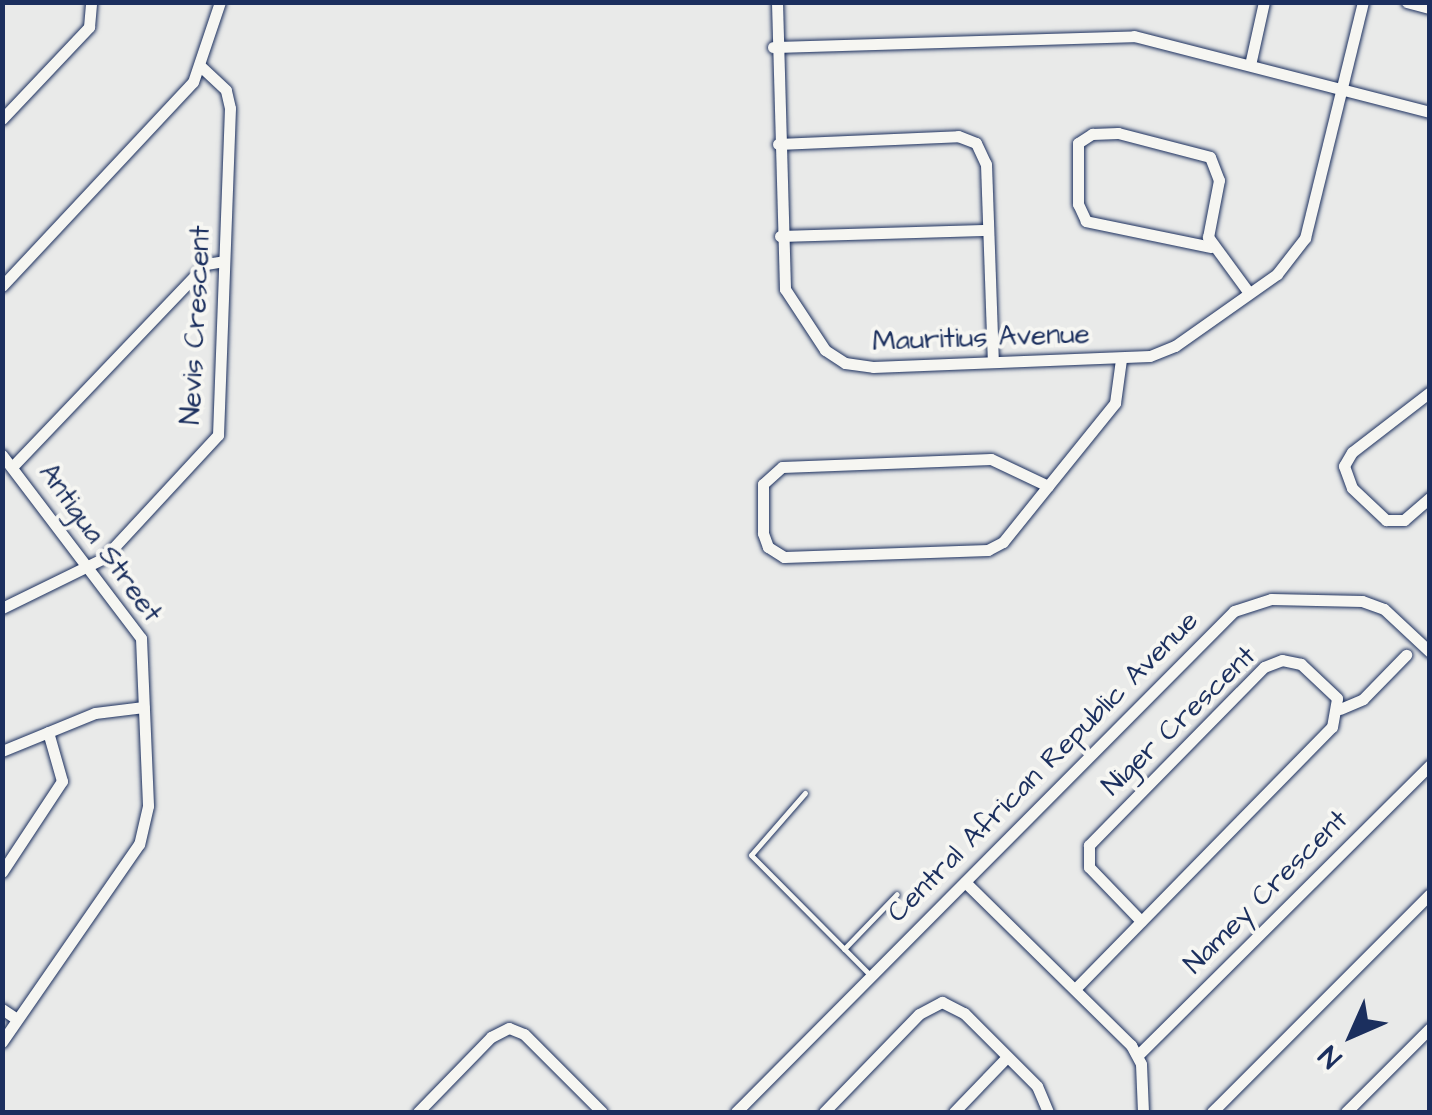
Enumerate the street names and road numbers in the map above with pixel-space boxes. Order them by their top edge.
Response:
street label: Nevis Crescent [174,225,218,425]
street label: Mauritius Avenue [872,317,1090,359]
street label: Antigua Street [31,457,169,629]
street label: Central African Republic Avenue [880,604,1206,930]
street label: Niger Crescent [1095,639,1263,803]
street label: Namey Crescent [1177,803,1355,981]

